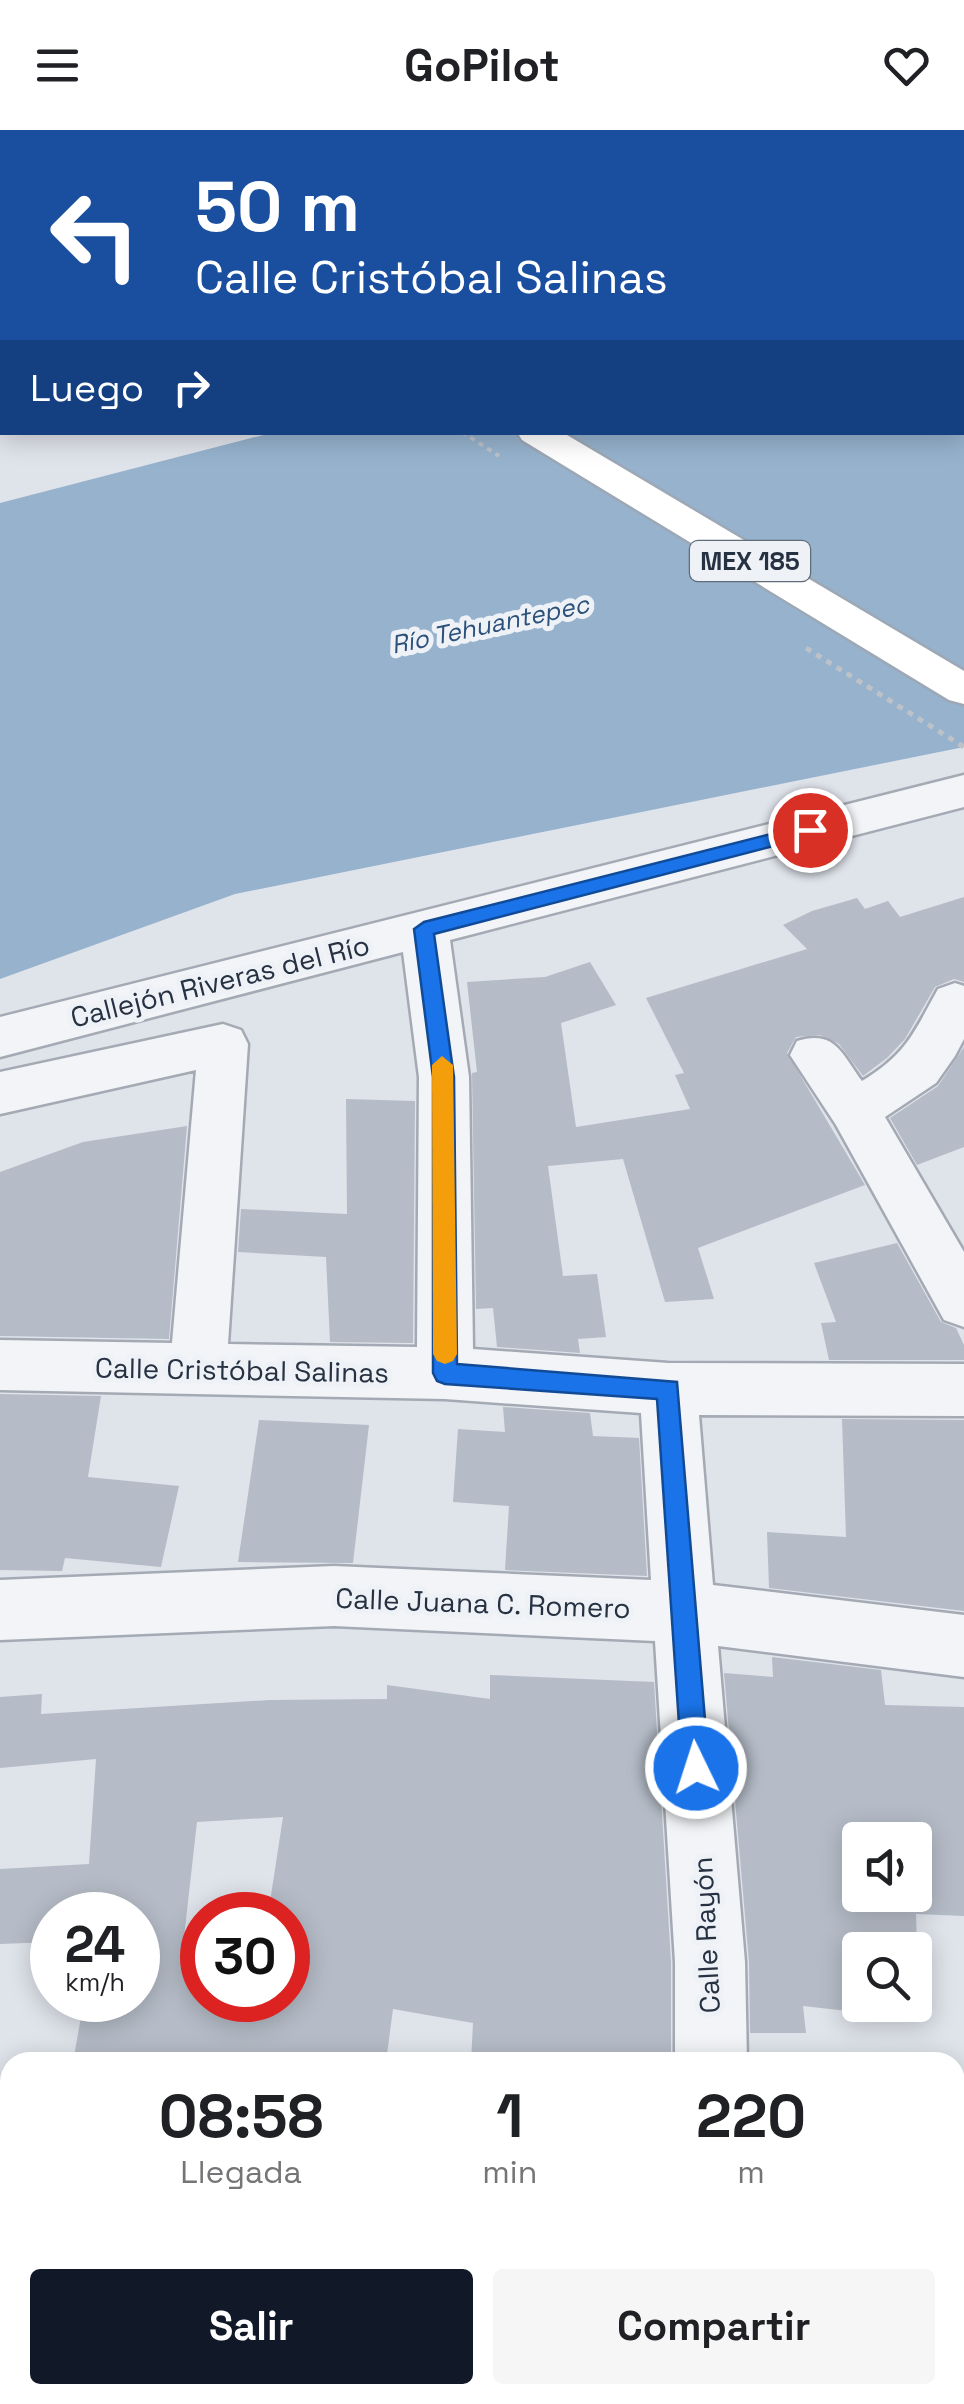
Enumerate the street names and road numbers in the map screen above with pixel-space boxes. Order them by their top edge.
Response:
road number: MEX 185 [690,541,810,581]
street label: Callejón Riveras del Río [67,926,373,1036]
street label: Calle Cristóbal Salinas [95,1349,389,1391]
street label: Calle Juana C. Romero [335,1580,631,1626]
street label: Calle Rayón [684,1856,728,2014]

